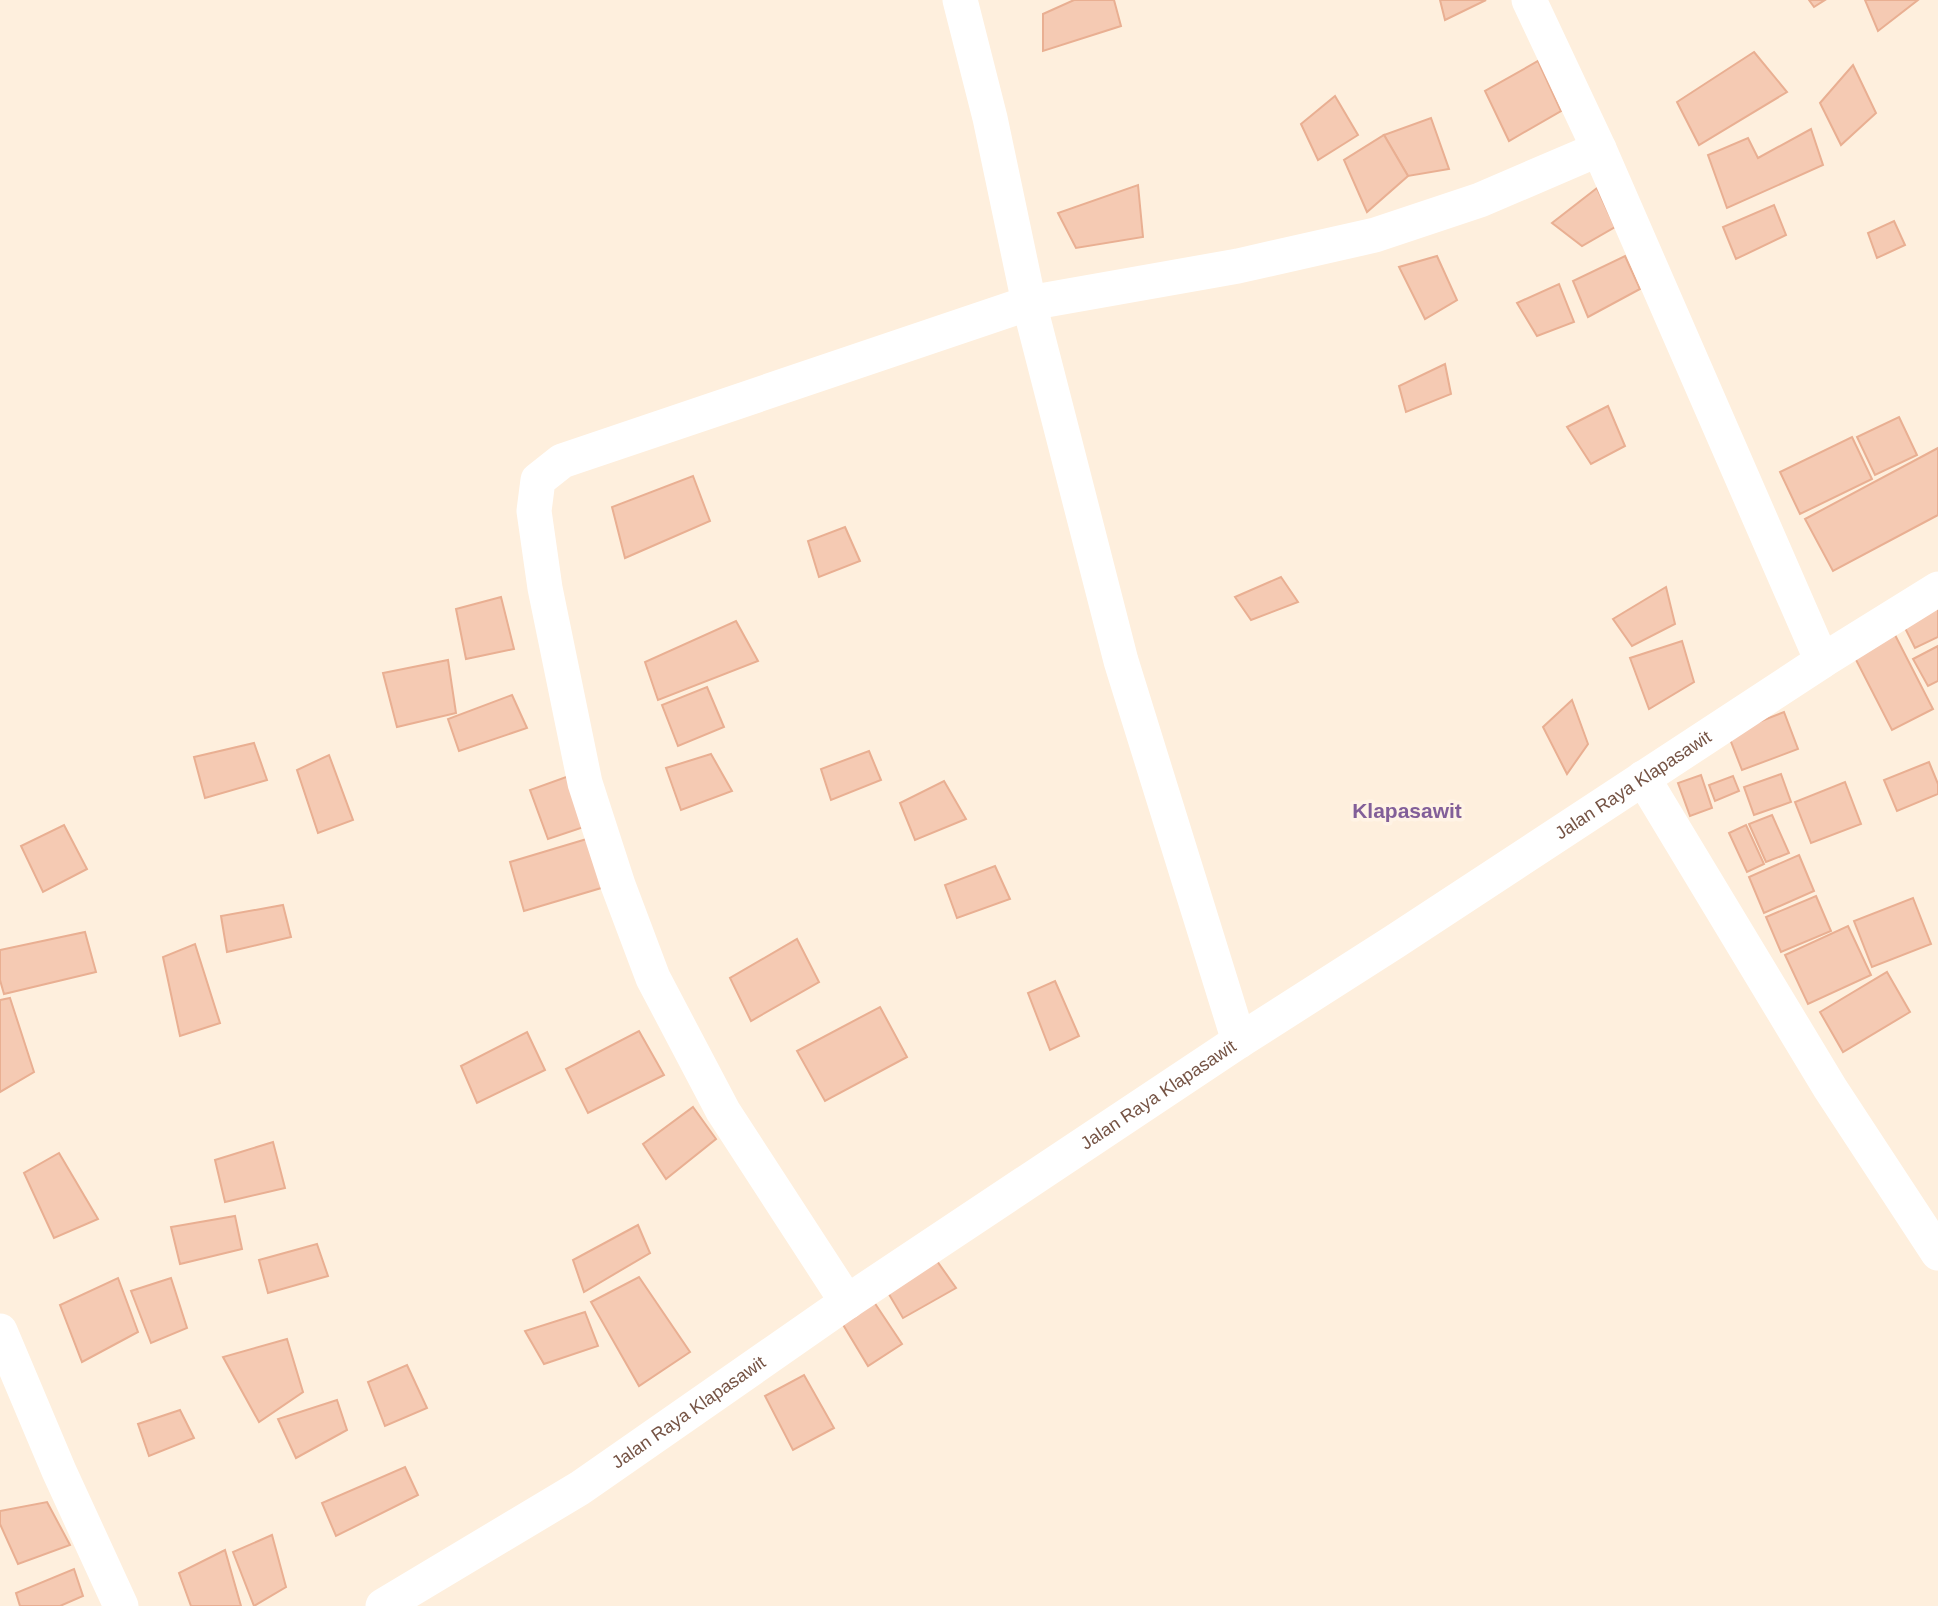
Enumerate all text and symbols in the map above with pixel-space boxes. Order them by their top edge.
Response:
street label: Jalan Raya Klapasawit [1552,727,1715,843]
district label: Klapasawit [1352,799,1462,822]
street label: Jalan Raya Klapasawit [1077,1036,1240,1154]
street label: Jalan Raya Klapasawit [608,1352,769,1473]

